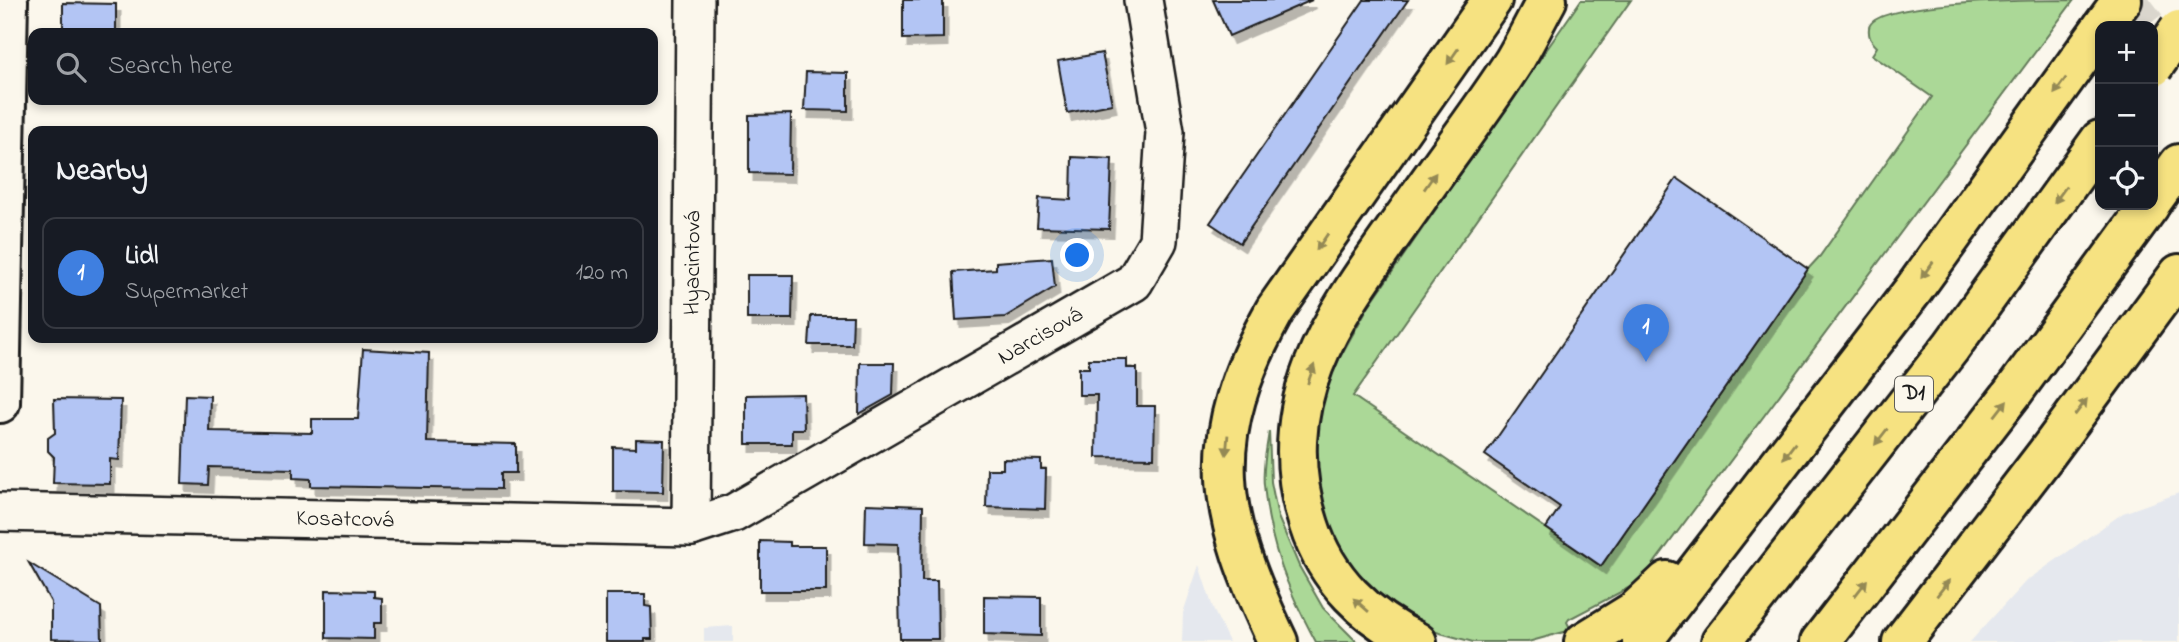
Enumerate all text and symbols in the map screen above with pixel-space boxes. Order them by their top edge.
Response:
map controls [2095,21,2158,210]
button: + [2095,21,2158,84]
search box [28,28,658,105]
one-way arrow [1446,47,1460,65]
icon: search [52,48,90,86]
text: Search here [108,48,233,86]
one-way arrow [2053,77,2067,95]
button: − [2095,84,2158,147]
button: locate [2095,147,2158,210]
text: Nearby [56,150,148,194]
one-way arrow [1423,172,1437,190]
one-way arrow [2053,186,2067,204]
street label: Hyacintová [676,210,711,315]
one-way arrow [1315,233,1329,251]
text: Lidl [125,238,158,276]
your location [1060,238,1094,272]
text: 1 [77,257,85,290]
text: 120 m [576,257,628,290]
one-way arrow [1920,261,1934,279]
text: Supermarket [125,276,248,309]
street label: Narcisová [991,298,1089,374]
pin: 1 [1623,304,1669,362]
one-way arrow [1306,363,1317,384]
road number: D1 [1895,376,1933,412]
one-way arrow [2074,398,2088,416]
one-way arrow [1993,400,2008,418]
one-way arrow [1874,428,1888,446]
one-way arrow [1221,434,1232,456]
one-way arrow [1783,442,1797,460]
street label: Kosatcová [296,502,394,537]
one-way arrow [1854,579,1868,597]
one-way arrow [1936,579,1950,597]
one-way arrow [1353,597,1370,613]

